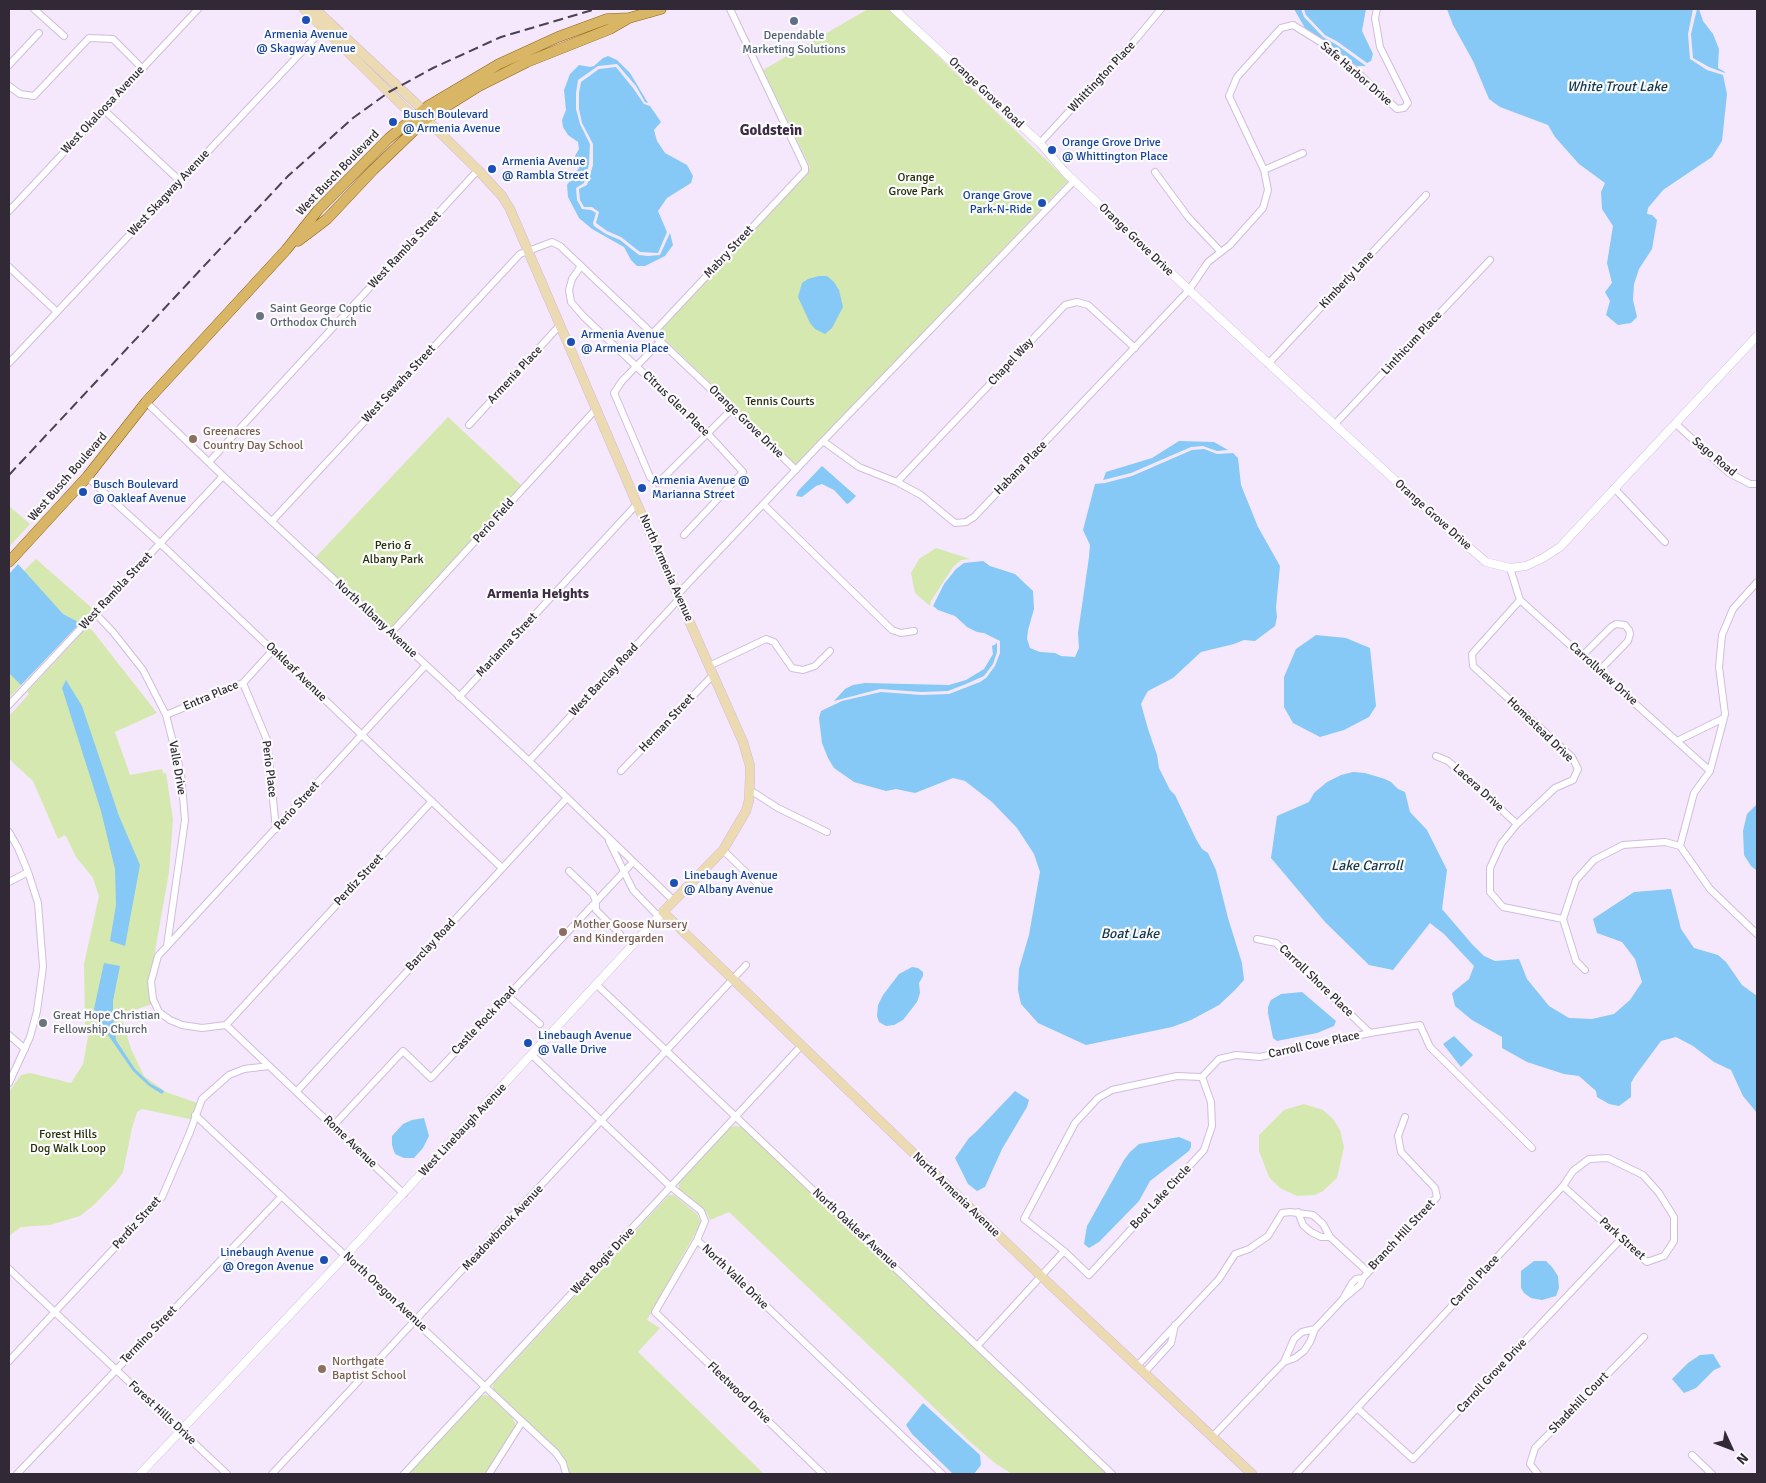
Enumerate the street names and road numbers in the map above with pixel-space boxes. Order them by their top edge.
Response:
street label: Whittington Place [1065,38,1139,116]
street label: Safe Harbor Drive [1317,39,1395,109]
street label: Orange Grove Road [945,54,1027,132]
street label: West Okaloosa Avenue [58,63,148,157]
street label: West Busch Boulevard [293,127,383,219]
street label: West Skagway Avenue [125,147,213,239]
street label: Orange Grove Drive [1096,201,1176,279]
street label: West Rambla Street [365,208,445,292]
street label: Mabry Street [701,223,757,281]
street label: Kimberly Lane [1317,248,1377,312]
street label: Linthicum Place [1379,308,1445,378]
street label: Chapel Way [985,335,1037,389]
street label: West Sewaha Street [359,342,439,426]
street label: Armenia Place [485,343,545,407]
street label: Citrus Glen Place [639,368,713,440]
street label: Orange Grove Drive [706,383,786,461]
street label: West Busch Boulevard [25,430,111,524]
street label: Sago Road [1689,434,1739,480]
street label: Habana Place [992,438,1050,498]
street label: Orange Grove Drive [1392,477,1474,553]
street label: Perio Field [470,496,518,546]
street label: North Armenia Avenue [636,512,696,624]
street label: West Rambla Street [76,549,156,633]
street label: North Albany Avenue [332,577,420,661]
street label: Marianna Street [473,610,541,680]
street label: Oakleaf Avenue [262,639,330,705]
street label: Carrollview Drive [1566,639,1640,709]
street label: West Barclay Road [567,641,641,719]
street label: Entra Place [181,678,241,714]
street label: Herman Street [636,691,698,755]
street label: Homestead Drive [1504,695,1576,765]
street label: Valle Drive [165,740,189,796]
street label: Perio Place [258,740,280,798]
street label: Lacera Drive [1450,761,1506,815]
street label: Perio Street [271,779,323,833]
street label: Perdiz Street [331,851,387,909]
street label: Barclay Road [403,916,459,974]
street label: Carroll Shore Place [1276,942,1356,1020]
street label: Castle Rock Road [449,984,519,1058]
street label: Carroll Cove Place [1267,1028,1361,1062]
street label: West Linebaugh Avenue [416,1081,510,1179]
street label: Rome Avenue [320,1113,380,1171]
street label: North Armenia Avenue [909,1150,1003,1240]
street label: Boot Lake Circle [1127,1162,1195,1232]
street label: Meadowbrook Avenue [460,1182,546,1274]
street label: North Oakleaf Avenue [809,1186,901,1272]
street label: Perdiz Street [110,1194,164,1252]
street label: Branch Hill Street [1366,1197,1438,1273]
street label: Park Street [1596,1215,1648,1263]
street label: West Bogie Drive [568,1225,638,1297]
street label: North Valle Drive [699,1242,771,1312]
street label: North Oregon Avenue [340,1249,430,1335]
street label: Carroll Place [1447,1252,1503,1310]
street label: Termino Street [118,1303,180,1367]
street label: Carroll Grove Drive [1454,1336,1530,1416]
street label: Fleetwood Drive [704,1359,774,1427]
street label: Shadehill Court [1546,1369,1612,1437]
street label: Forest Hills Drive [125,1378,199,1448]

